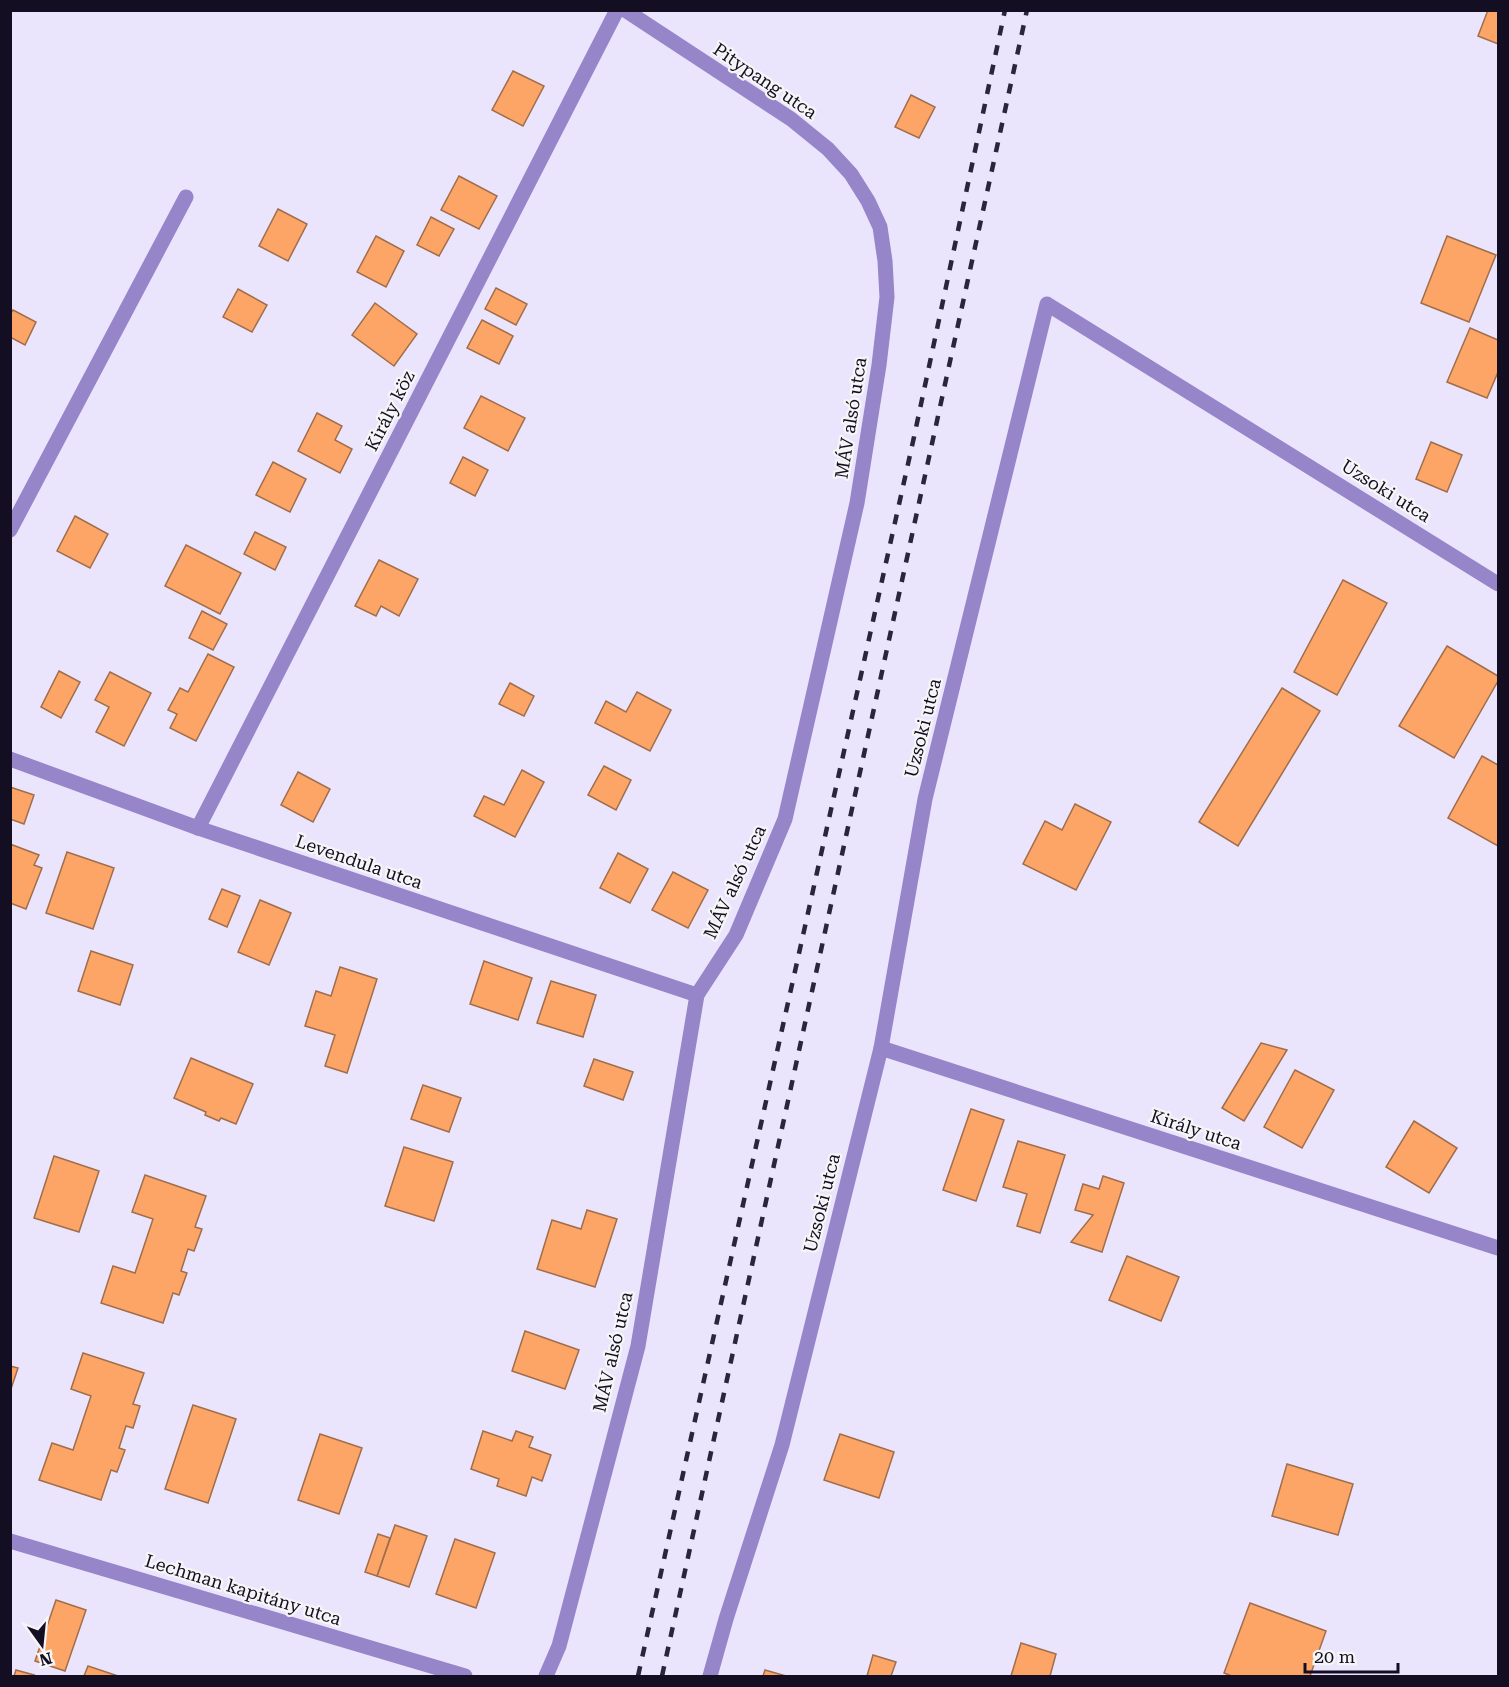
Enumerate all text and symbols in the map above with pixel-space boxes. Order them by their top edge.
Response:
street label: Pitypang utca [709,38,821,123]
street label: MÁV alsó utca [831,355,871,480]
street label: Király köz [360,367,419,454]
street label: Uzsoki utca [1338,455,1435,527]
street label: Uzsoki utca [900,676,945,780]
street label: MÁV alsó utca [699,822,770,942]
street label: Levendula utca [293,830,426,893]
street label: Király utca [1148,1105,1244,1154]
street label: Uzsoki utca [799,1151,844,1255]
street label: MÁV alsó utca [588,1289,637,1414]
street label: Lechman kapitány utca [143,1550,344,1629]
north arrow [12,1615,72,1675]
scale bar [1305,1636,1398,1674]
text: 20 m [1314,1646,1355,1667]
text: N [37,1648,54,1670]

